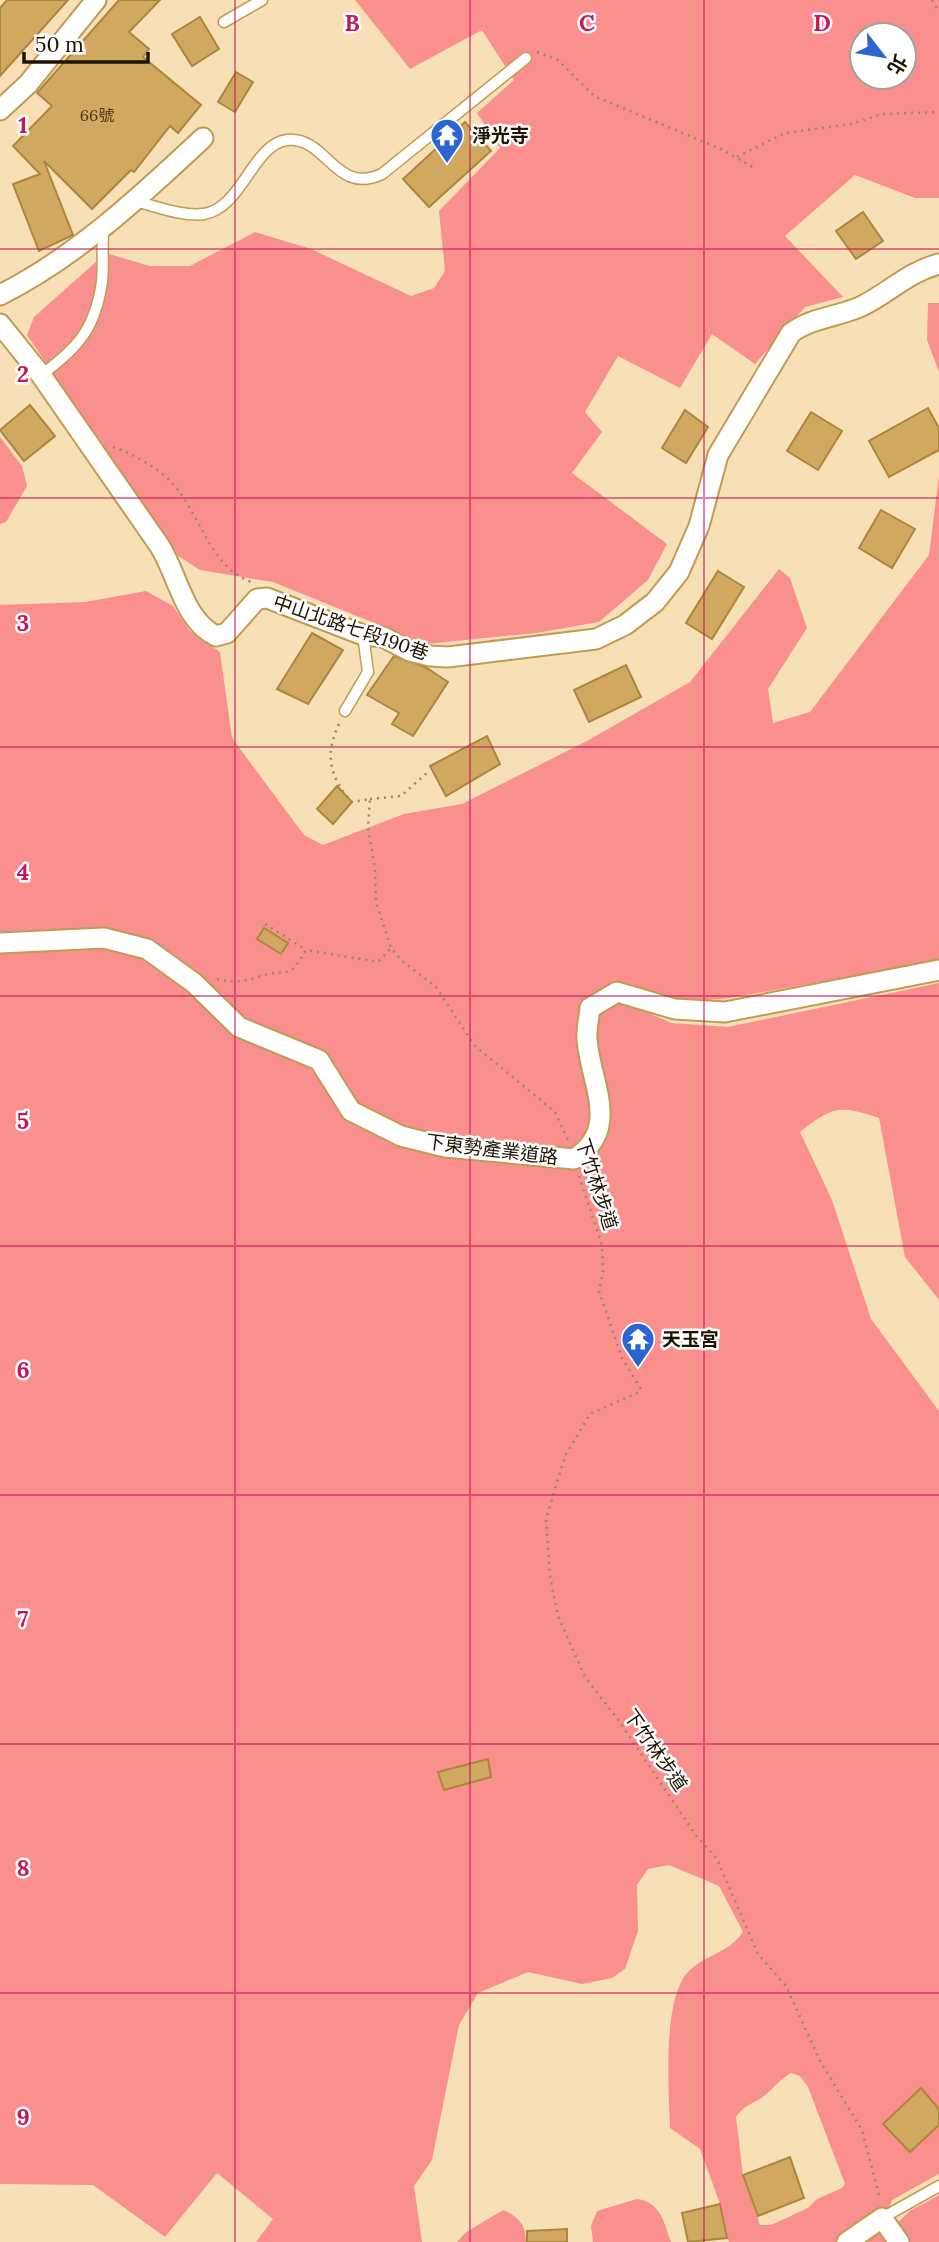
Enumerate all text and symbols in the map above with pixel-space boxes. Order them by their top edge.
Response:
text: B [344,8,360,37]
text: C [579,8,595,37]
text: D [813,8,831,37]
scale bar [24,21,149,65]
north arrow [848,21,918,91]
text: 50 m [35,31,84,58]
text: 北 [882,50,913,79]
house number: 66號 [80,105,114,125]
text: 1 [18,110,28,139]
temple icon: 淨光寺 [428,116,466,165]
place label: 淨光寺 [472,123,529,147]
text: 2 [17,359,29,388]
street label: 中山北路七段190巷 [270,589,432,665]
text: 3 [17,608,29,637]
text: 4 [17,857,29,886]
text: 5 [17,1106,29,1135]
street label: 下東勢產業道路 [425,1129,559,1169]
street label: 下竹林步道 [571,1135,623,1233]
temple icon: 天玉宮 [619,1320,657,1369]
place label: 天玉宮 [662,1327,719,1351]
text: 6 [16,1355,30,1384]
text: 7 [18,1604,29,1633]
street label: 下竹林步道 [619,1704,693,1796]
text: 8 [16,1853,30,1882]
text: 9 [16,2102,30,2131]

